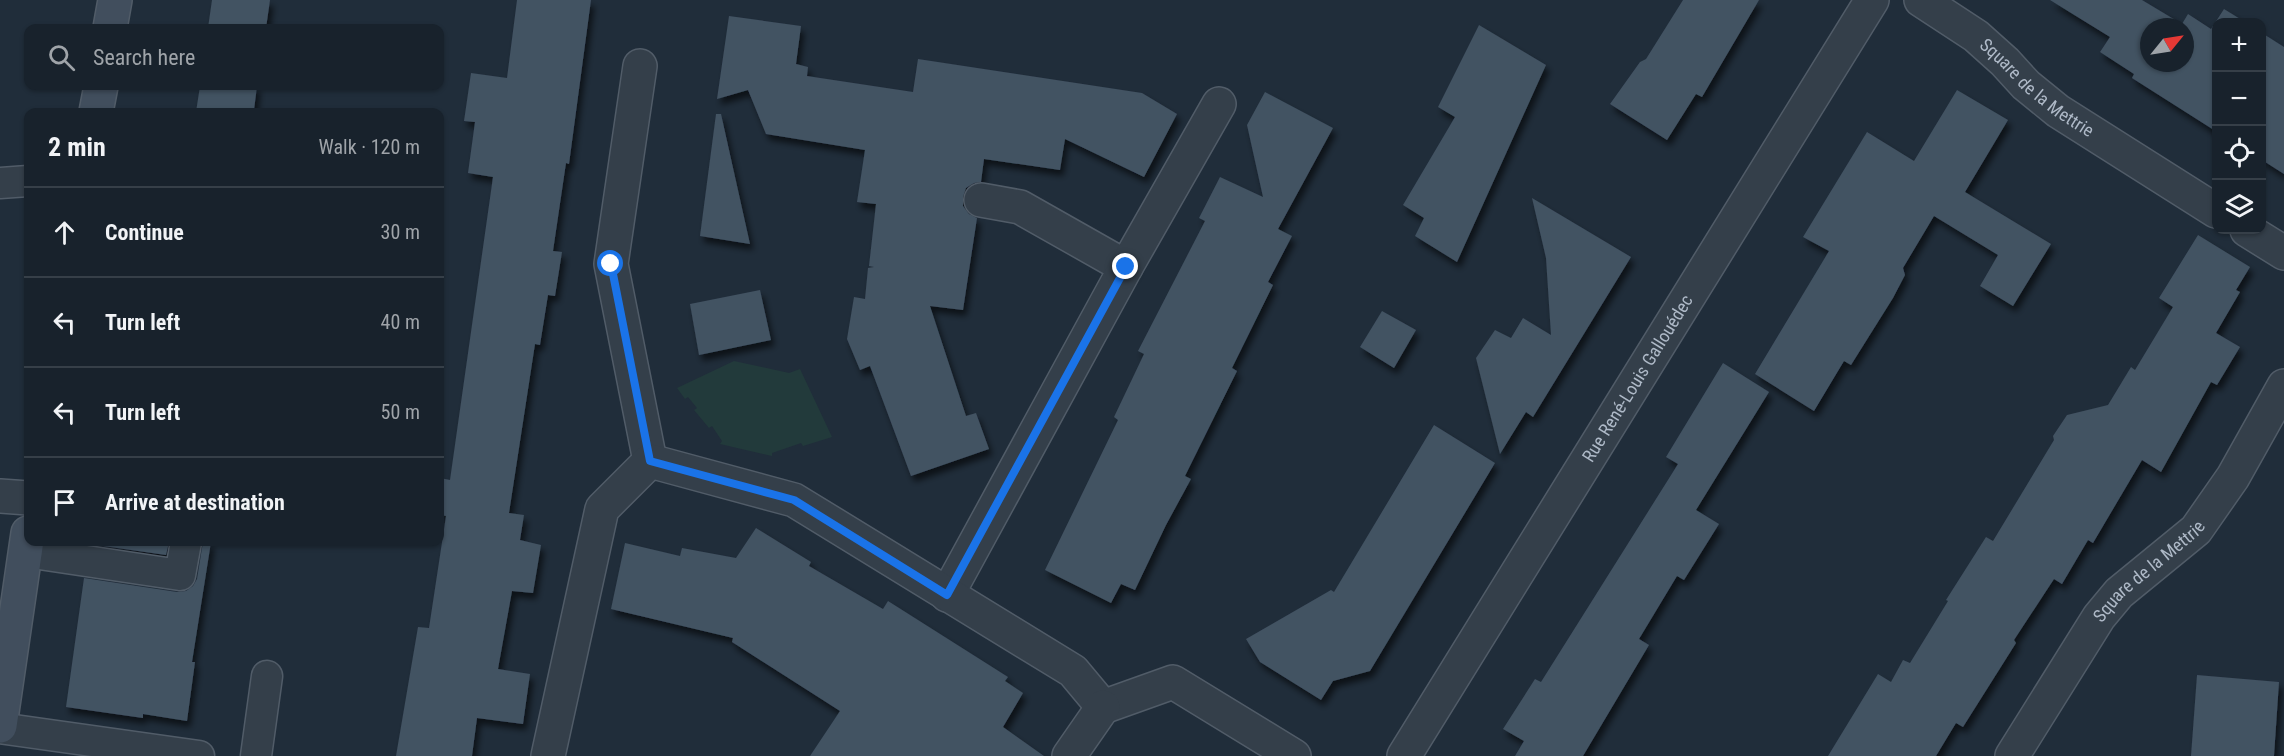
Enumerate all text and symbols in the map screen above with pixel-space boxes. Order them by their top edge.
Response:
north arrow [2140,18,2194,72]
map controls [2212,18,2266,234]
button: + [2212,18,2266,72]
search box [24,24,444,90]
street label: Square de la Mettrie [1976,34,2098,141]
icon: search [45,41,78,74]
text: Search here [93,45,195,70]
button: − [2212,72,2266,126]
button: locate [2212,126,2266,180]
text: 2 min [48,132,106,162]
text: Walk · 120 m [319,135,420,159]
button: layers [2212,180,2266,234]
icon: ahead [48,216,81,249]
text: Continue [105,220,184,245]
text: 30 m [381,220,420,244]
route start [597,250,623,276]
route end [1112,253,1138,279]
street label: Rue René-Louis Gallouédec [1578,291,1697,466]
icon: left [48,306,81,339]
text: Turn left [105,310,180,335]
text: 40 m [381,310,420,334]
icon: left [48,396,81,429]
text: Turn left [105,400,180,425]
text: 50 m [381,400,420,424]
icon: arrive [48,486,81,519]
text: Arrive at destination [105,490,285,515]
street label: Square de la Mettrie [2088,517,2209,626]

